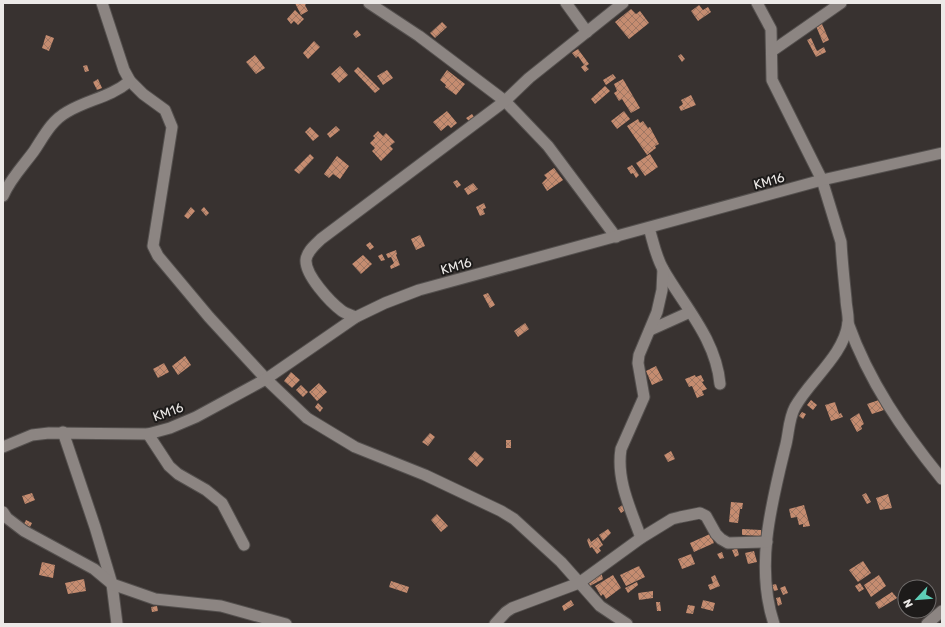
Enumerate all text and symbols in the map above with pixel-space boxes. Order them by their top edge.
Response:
street label: KM16 [752,170,786,192]
street label: KM16 [439,255,473,277]
street label: KM16 [151,400,186,424]
north arrow [897,579,937,619]
text: N [901,597,916,610]

